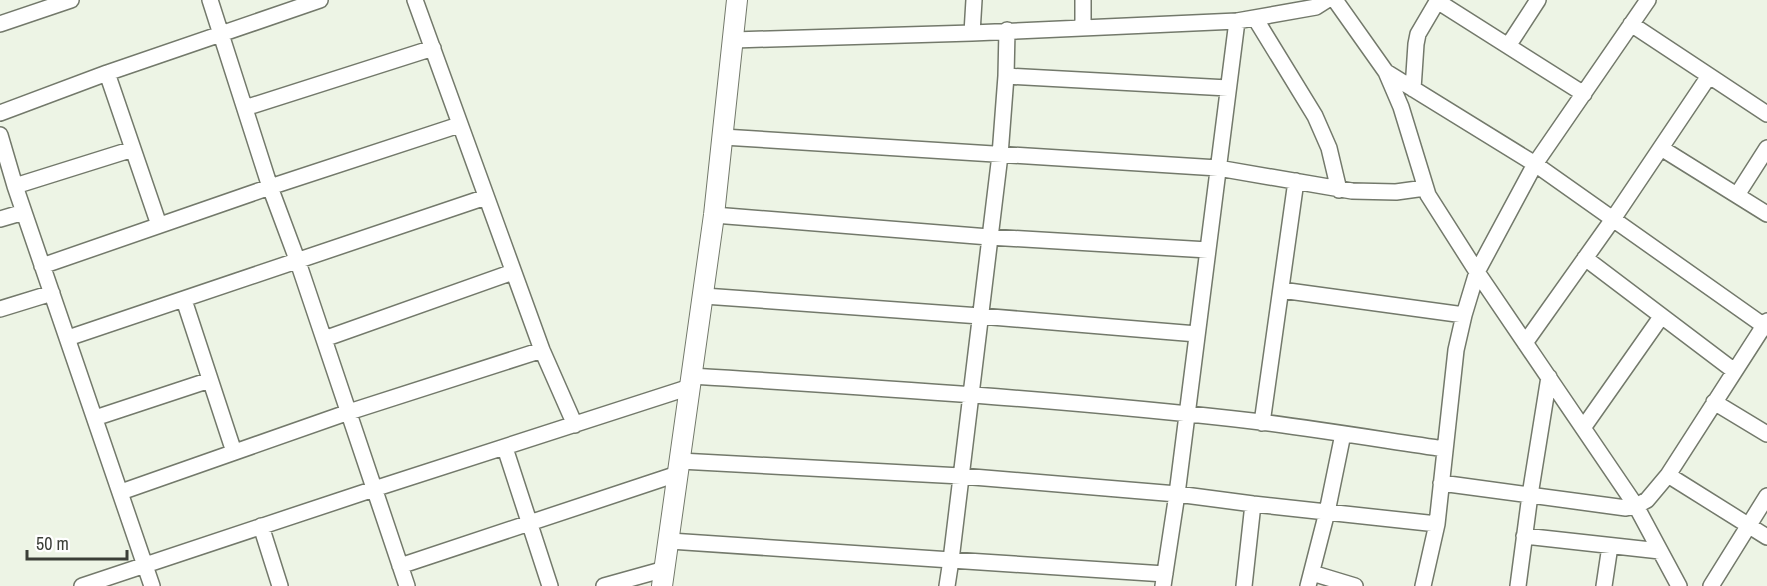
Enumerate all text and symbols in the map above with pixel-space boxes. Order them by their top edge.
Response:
scale bar [27,523,128,561]
text: 50 m [36,531,69,556]

